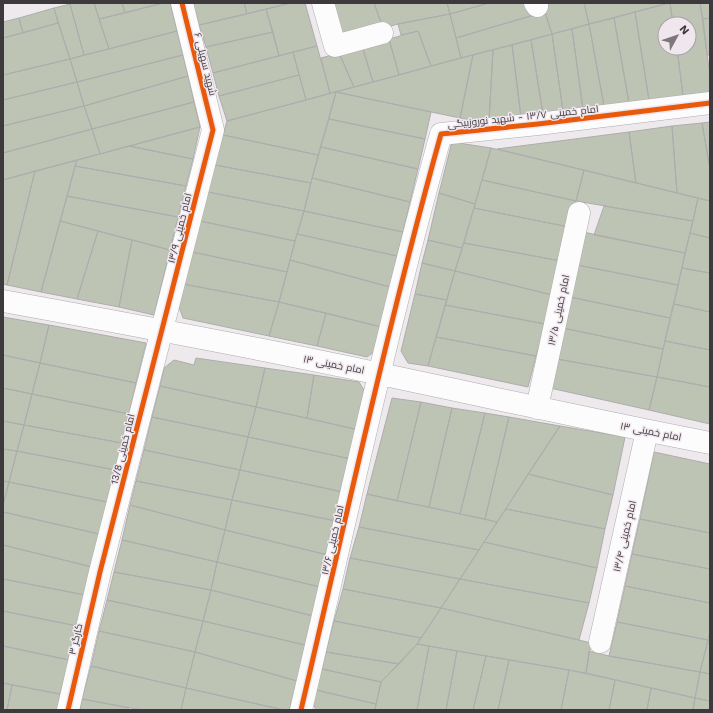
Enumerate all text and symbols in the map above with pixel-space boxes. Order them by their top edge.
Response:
north arrow [657,16,697,56]
text: N [677,23,692,37]
street label: شهید سهیلی ۶ [191,32,219,97]
street label: امام خمینی ۱۳/۷ - شهید نوروزبیگی [447,103,599,132]
street label: امام خمینی ۱۳/۹ [165,192,195,265]
street label: امام خمینی ۱۳/۵ [546,274,573,347]
street label: امام خمینی ۱۳ [302,353,365,378]
street label: امام خمینی 13/8 [108,413,139,486]
street label: امام خمینی ۱۳ [619,420,682,445]
street label: امام خمینی ۱۳/۴ [611,499,640,573]
street label: امام خمینی ۱۳/۶ [319,504,348,576]
street label: کارگر ۳ [67,622,84,656]

